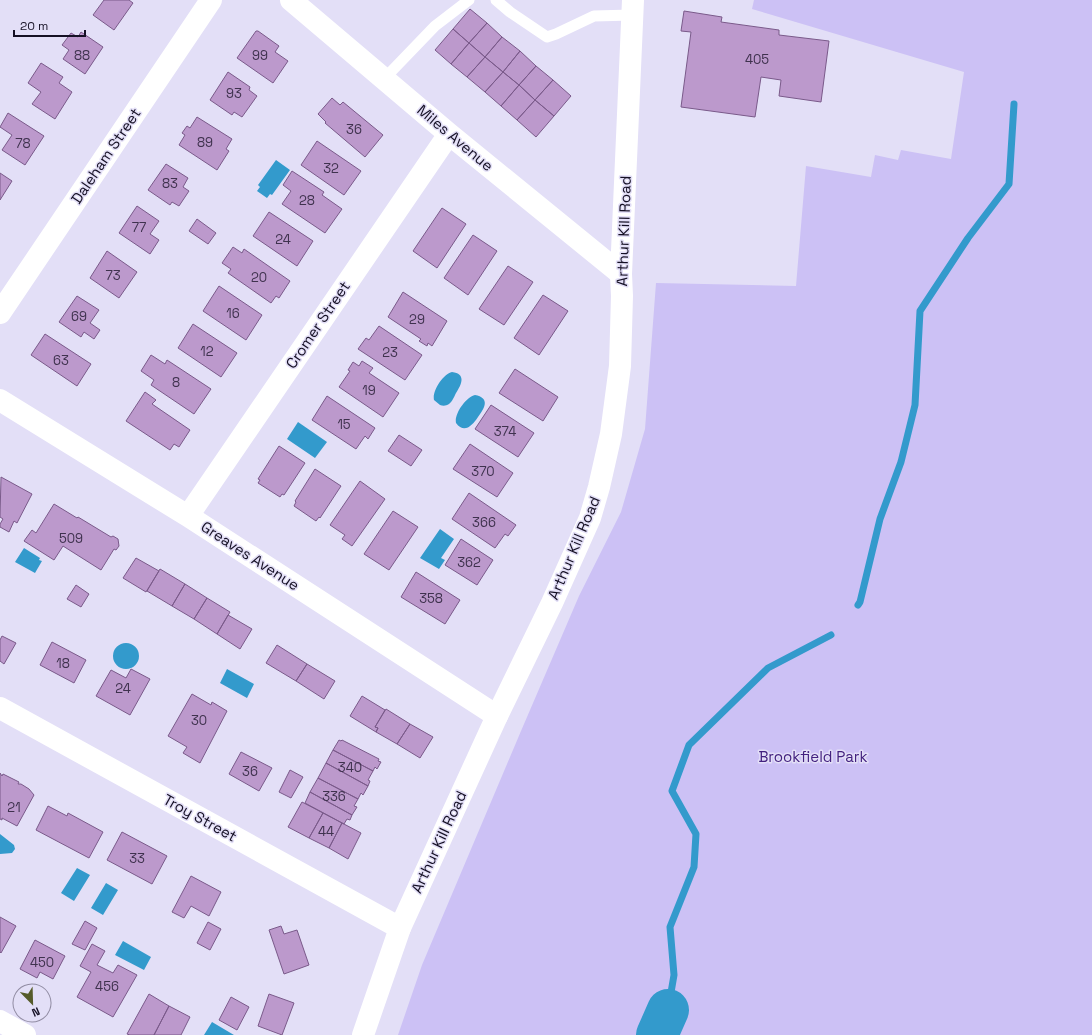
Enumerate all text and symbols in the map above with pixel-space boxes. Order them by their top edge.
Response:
scale bar [14,12,85,38]
text: 20 m [20,18,48,34]
house number: 88 [74,47,90,64]
house number: 99 [252,47,268,64]
house number: 405 [745,51,769,68]
house number: 93 [226,85,242,102]
street label: Miles Avenue [413,100,497,175]
street label: Daleham Street [67,104,145,207]
house number: 36 [346,121,362,138]
house number: 89 [197,134,213,151]
house number: 78 [15,135,31,152]
house number: 32 [323,160,339,177]
house number: 83 [162,175,178,192]
street label: Arthur Kill Road [612,175,635,287]
house number: 28 [299,192,315,209]
house number: 77 [132,219,146,236]
house number: 24 [275,231,291,248]
house number: 73 [105,267,121,284]
house number: 20 [251,269,267,286]
street label: Cromer Street [281,277,354,372]
house number: 16 [226,305,240,322]
house number: 69 [71,308,87,325]
house number: 29 [409,311,425,328]
house number: 12 [200,343,214,360]
house number: 23 [382,344,398,361]
house number: 63 [53,352,69,369]
house number: 8 [172,374,180,391]
house number: 19 [362,382,376,399]
house number: 15 [337,416,351,433]
house number: 374 [494,423,516,440]
house number: 370 [471,463,495,480]
street label: Arthur Kill Road [543,493,604,602]
house number: 366 [472,514,496,531]
street label: Greaves Avenue [197,517,303,595]
house number: 509 [59,530,83,547]
house number: 362 [457,554,481,571]
house number: 358 [419,590,443,607]
house number: 18 [56,655,70,672]
house number: 24 [115,680,131,697]
house number: 30 [191,712,207,729]
park label: Brookfield Park [758,747,868,766]
house number: 340 [338,759,362,776]
house number: 36 [242,763,258,780]
house number: 336 [322,788,346,805]
street label: Arthur Kill Road [407,788,471,896]
street label: Troy Street [160,790,240,846]
house number: 21 [7,799,21,816]
house number: 44 [318,823,334,840]
house number: 33 [129,850,145,867]
house number: 450 [30,954,54,971]
house number: 456 [95,978,119,995]
north arrow [12,983,52,1023]
text: N [30,1004,42,1020]

